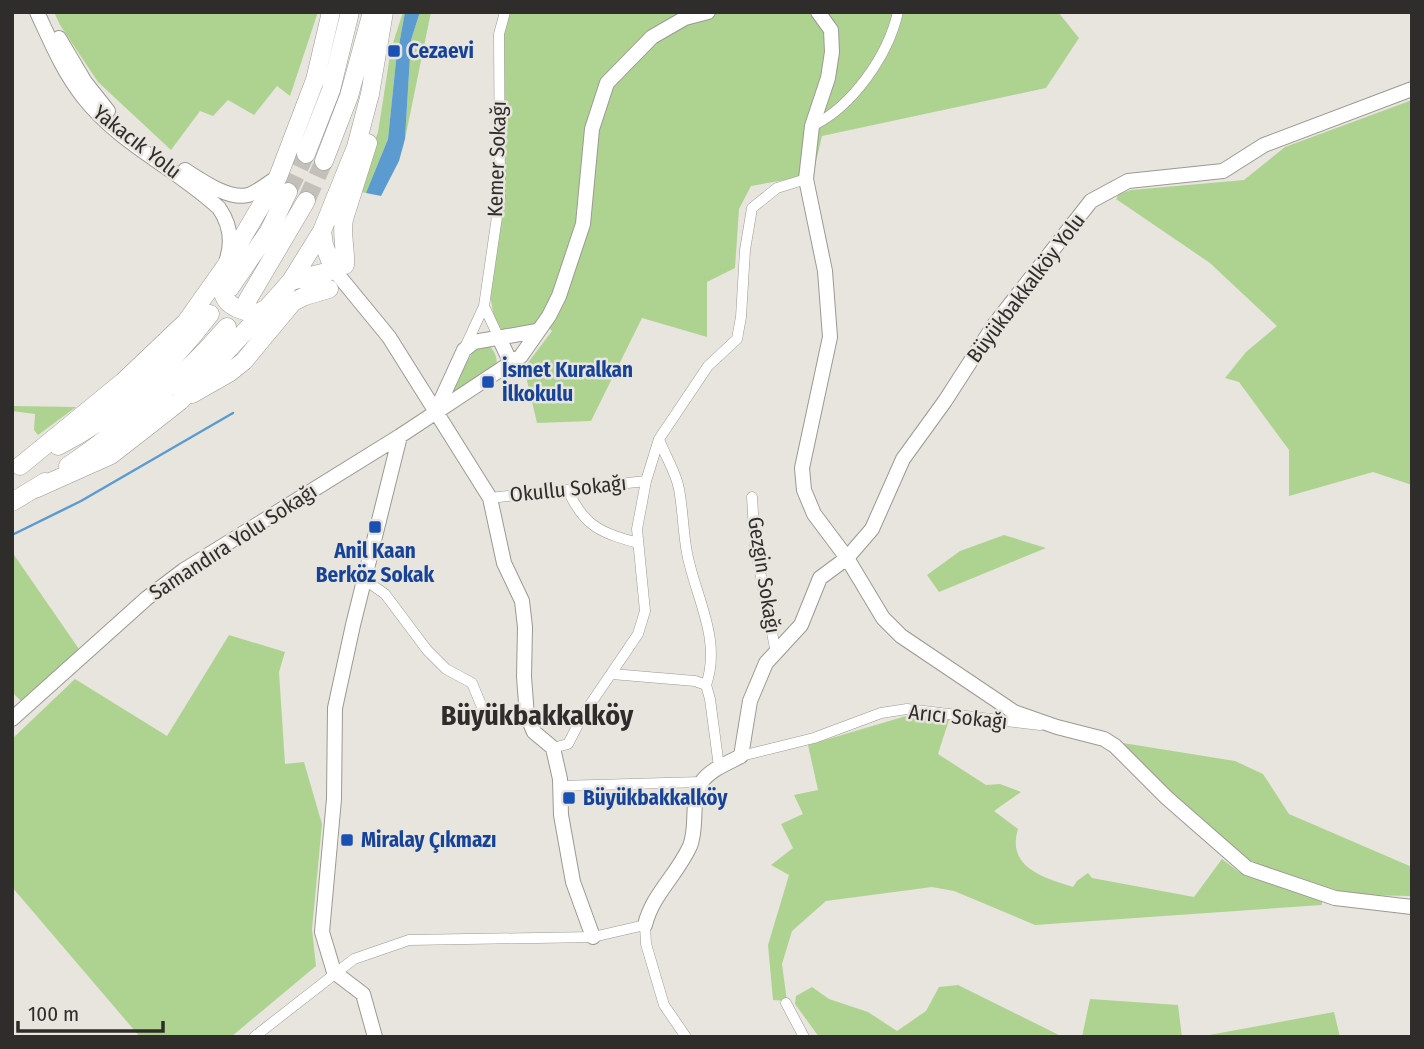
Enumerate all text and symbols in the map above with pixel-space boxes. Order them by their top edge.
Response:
place label: Cezaevi [408,38,474,64]
marker: Cezaevi [386,43,402,59]
street label: Yakacık Yolu [88,100,186,184]
street label: Kemer Sokağı [482,101,512,217]
street label: Büyükbakkalköy Yolu [961,208,1091,368]
place label: İsmet Kuralkan İlkokulu [502,356,633,407]
marker: İsmet Kuralkan İlkokulu [480,374,496,390]
street label: Okullu Sokağı [508,470,628,508]
street label: Samandıra Yolu Sokağı [144,478,322,606]
street label: Gezgin Sokağı [742,515,786,635]
marker: Anil Kaan Berköz Sokak [367,519,383,535]
place label: Anil Kaan Berköz Sokak [316,538,434,588]
district label: Büyükbakkalköy [441,699,634,732]
street label: Arıcı Sokağı [907,699,1009,735]
place label: Büyükbakkalköy [583,785,728,811]
marker: Büyükbakkalköy [561,790,577,806]
place label: Miralay Çıkmazı [361,827,497,853]
marker: Miralay Çıkmazı [339,832,355,848]
scale bar [18,990,163,1034]
text: 100 m [28,1001,79,1027]

